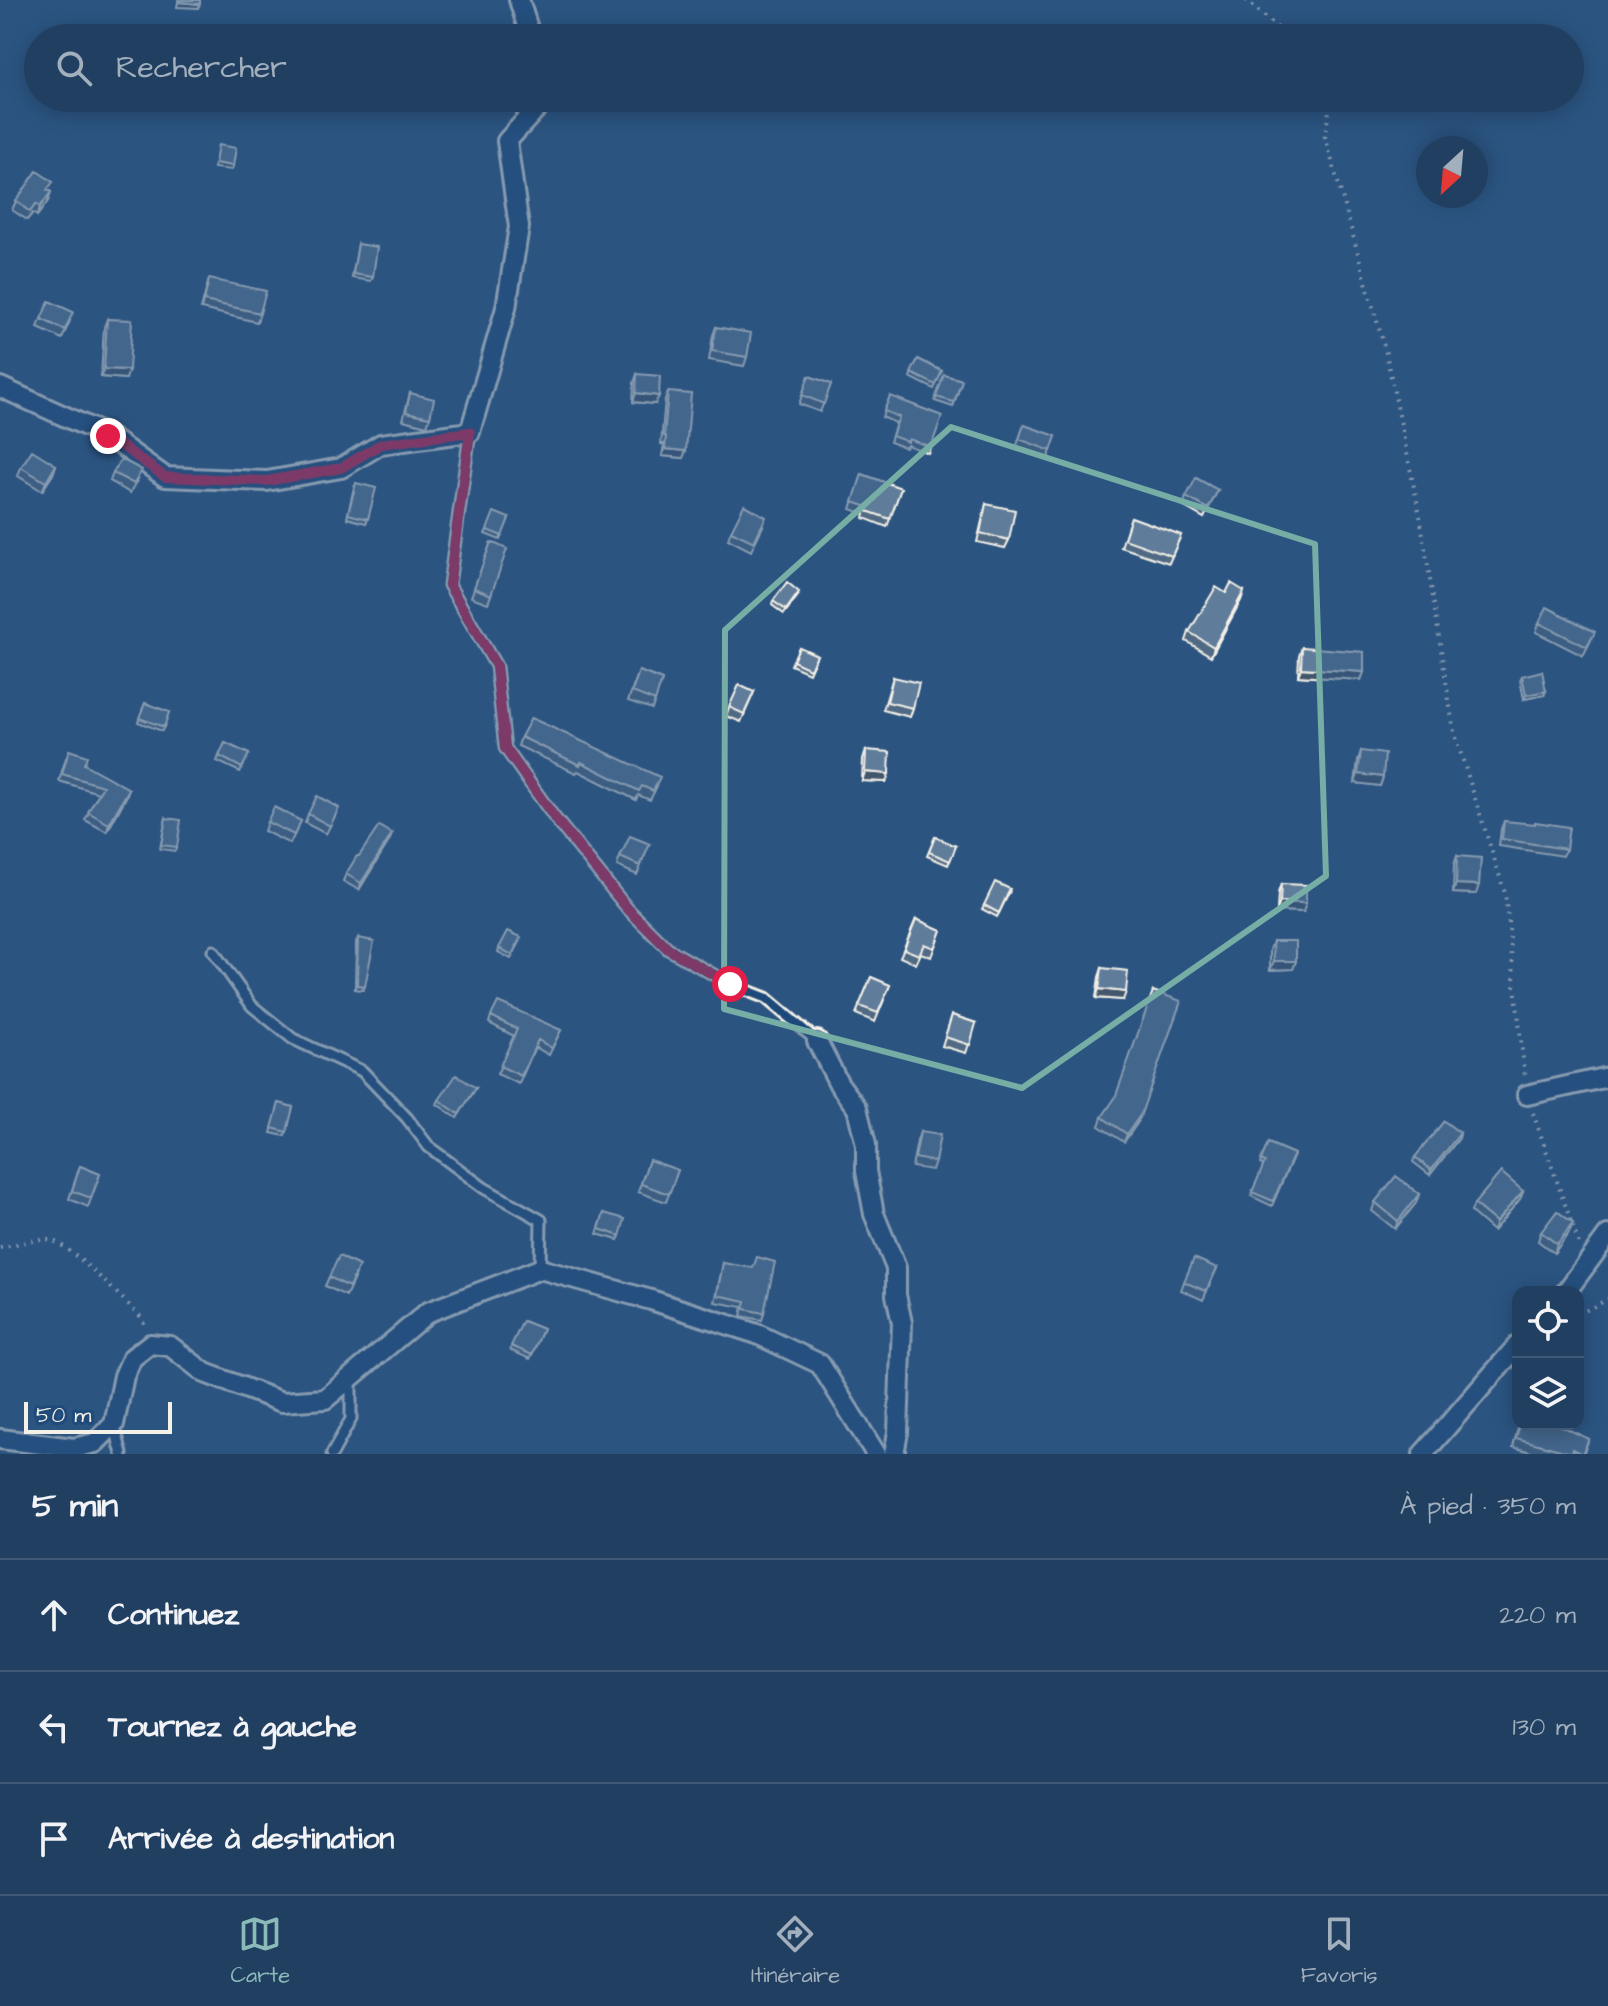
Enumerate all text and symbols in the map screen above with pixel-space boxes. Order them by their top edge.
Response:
search box [24,24,1584,112]
icon: search [52,46,96,90]
text: Rechercher [116,47,287,89]
north arrow [1416,136,1488,208]
route end [90,418,126,454]
route start [712,966,748,1002]
map controls [1512,1286,1584,1430]
button: locate [1512,1286,1584,1358]
button: layers [1512,1358,1584,1430]
scale bar [24,1398,172,1434]
text: 50 m [36,1400,91,1431]
text: 5 min [32,1482,118,1530]
text: À pied · 350 m [1400,1488,1576,1524]
icon: ahead [32,1593,76,1637]
text: Continuez [108,1594,239,1636]
text: 220 m [1499,1597,1576,1633]
icon: left [32,1705,76,1749]
text: Tournez à gauche [108,1706,357,1748]
text: 130 m [1512,1709,1576,1745]
icon: arrive [32,1817,76,1861]
text: Arrivée à destination [108,1818,394,1860]
tab: Carte [230,1912,290,1991]
tab: Itinéraire [751,1912,840,1991]
tab: Favoris [1301,1912,1378,1991]

